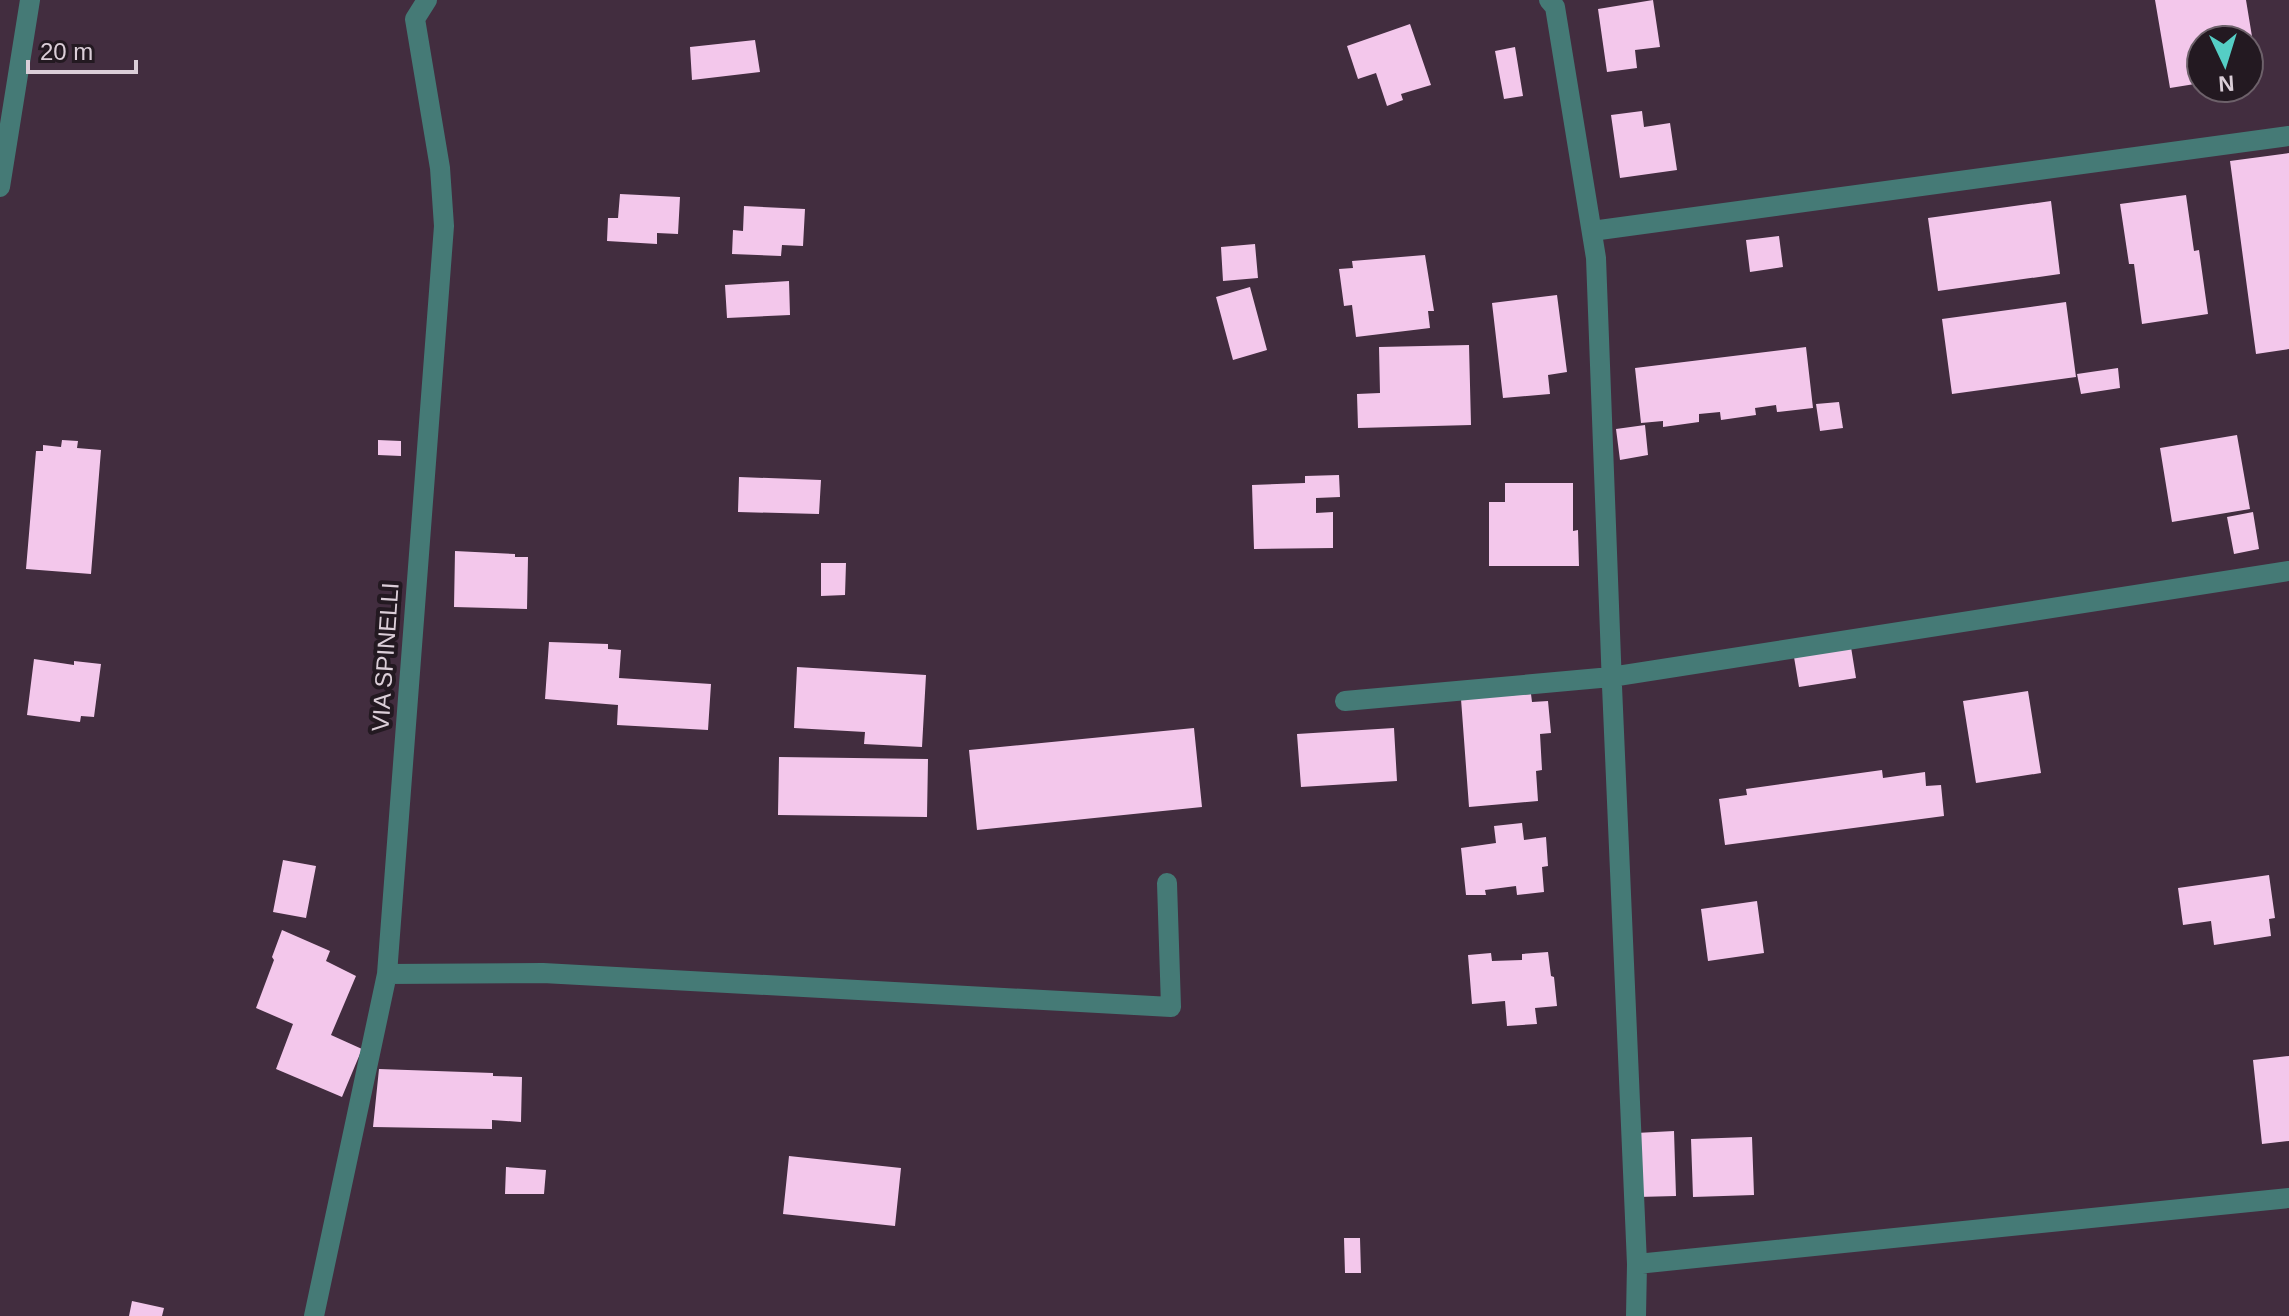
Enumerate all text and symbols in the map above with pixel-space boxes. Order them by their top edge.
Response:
scale bar [28,24,136,74]
north arrow [2185,24,2265,104]
text: 20 m [40,38,93,65]
text: N [2218,70,2235,96]
street label: VIA SPINELLI [366,582,404,732]

